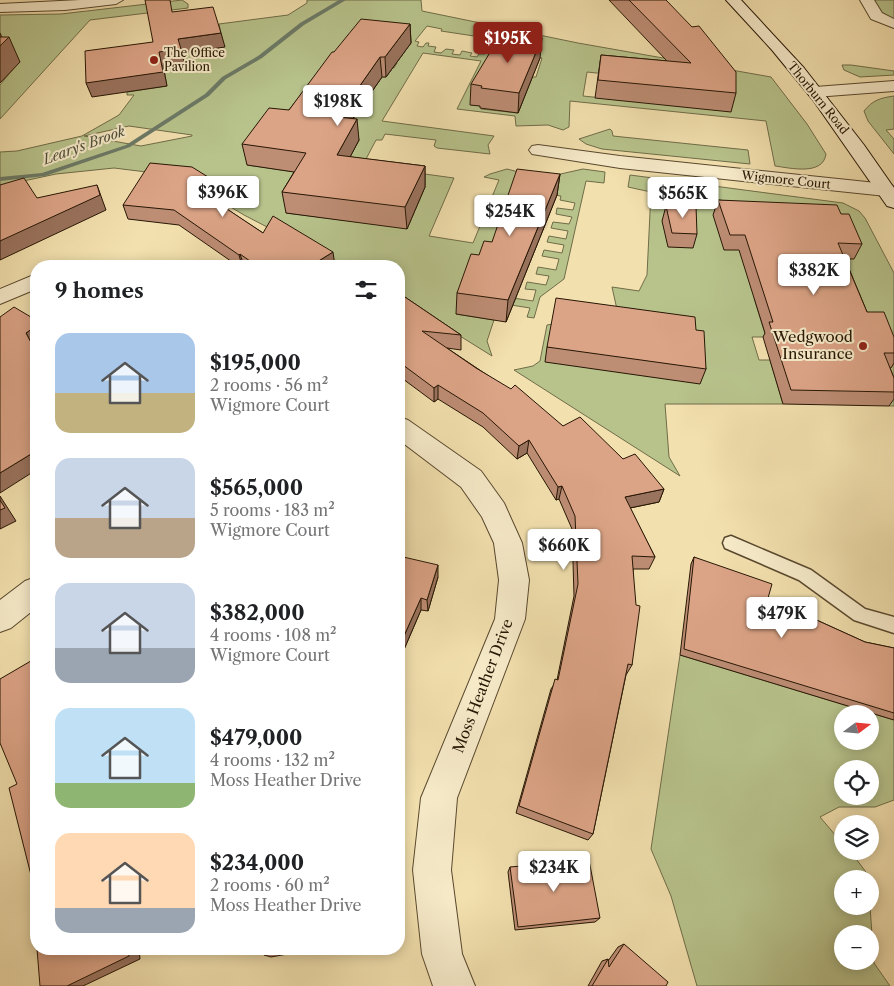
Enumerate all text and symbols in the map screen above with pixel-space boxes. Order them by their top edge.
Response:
pin: $195K [473,22,543,64]
text: $195K [484,28,532,48]
place label: The Office Pavilion [164,45,225,74]
marker: The Office Pavilion [148,54,160,66]
street label: Thorburn Road [785,58,853,138]
pin: $198K [303,84,373,127]
text: $198K [314,91,362,111]
water label: Leary's Brook [40,122,128,169]
street label: Wigmore Court [740,167,832,192]
pin: $396K [188,176,258,218]
pin: $565K [648,176,718,219]
text: $396K [198,182,248,202]
text: $565K [659,183,707,203]
pin: $254K [475,194,545,237]
text: $254K [485,201,535,221]
pin: $382K [779,254,849,296]
text: $382K [789,260,839,280]
icon: filters [352,276,380,304]
text: 9 homes [55,278,144,303]
place label: Wedgwood Insurance [772,327,853,363]
marker: Wedgwood Insurance [857,340,869,352]
text: $195,000 [210,350,301,375]
icon: home [95,353,155,413]
text: 2 rooms · 56 m² [210,375,328,395]
text: Wigmore Court [210,395,330,415]
text: $565,000 [210,475,303,500]
icon: home [95,478,155,538]
text: 5 rooms · 183 m² [210,500,335,520]
text: Wigmore Court [210,520,330,540]
pin: $660K [529,528,599,571]
text: $660K [538,535,590,555]
pin: $479K [747,596,817,639]
text: $382,000 [210,600,305,625]
icon: home [95,603,155,663]
text: $479K [757,603,807,623]
street label: Moss Heather Drive [448,616,517,755]
text: 4 rooms · 108 m² [210,625,337,645]
text: Wigmore Court [210,645,330,665]
north arrow [834,705,879,750]
map controls [834,705,879,970]
text: $479,000 [210,725,302,750]
icon: home [95,728,155,788]
text: 4 rooms · 132 m² [210,750,335,770]
button: locate [834,760,879,805]
text: Moss Heather Drive [210,770,361,790]
button: layers [834,815,879,860]
text: $234,000 [210,850,304,875]
pin: $234K [519,850,589,893]
icon: home [95,853,155,913]
text: $234K [529,857,579,877]
button: + [834,870,879,915]
text: 2 rooms · 60 m² [210,875,330,895]
text: Moss Heather Drive [210,895,361,915]
button: − [834,925,879,970]

